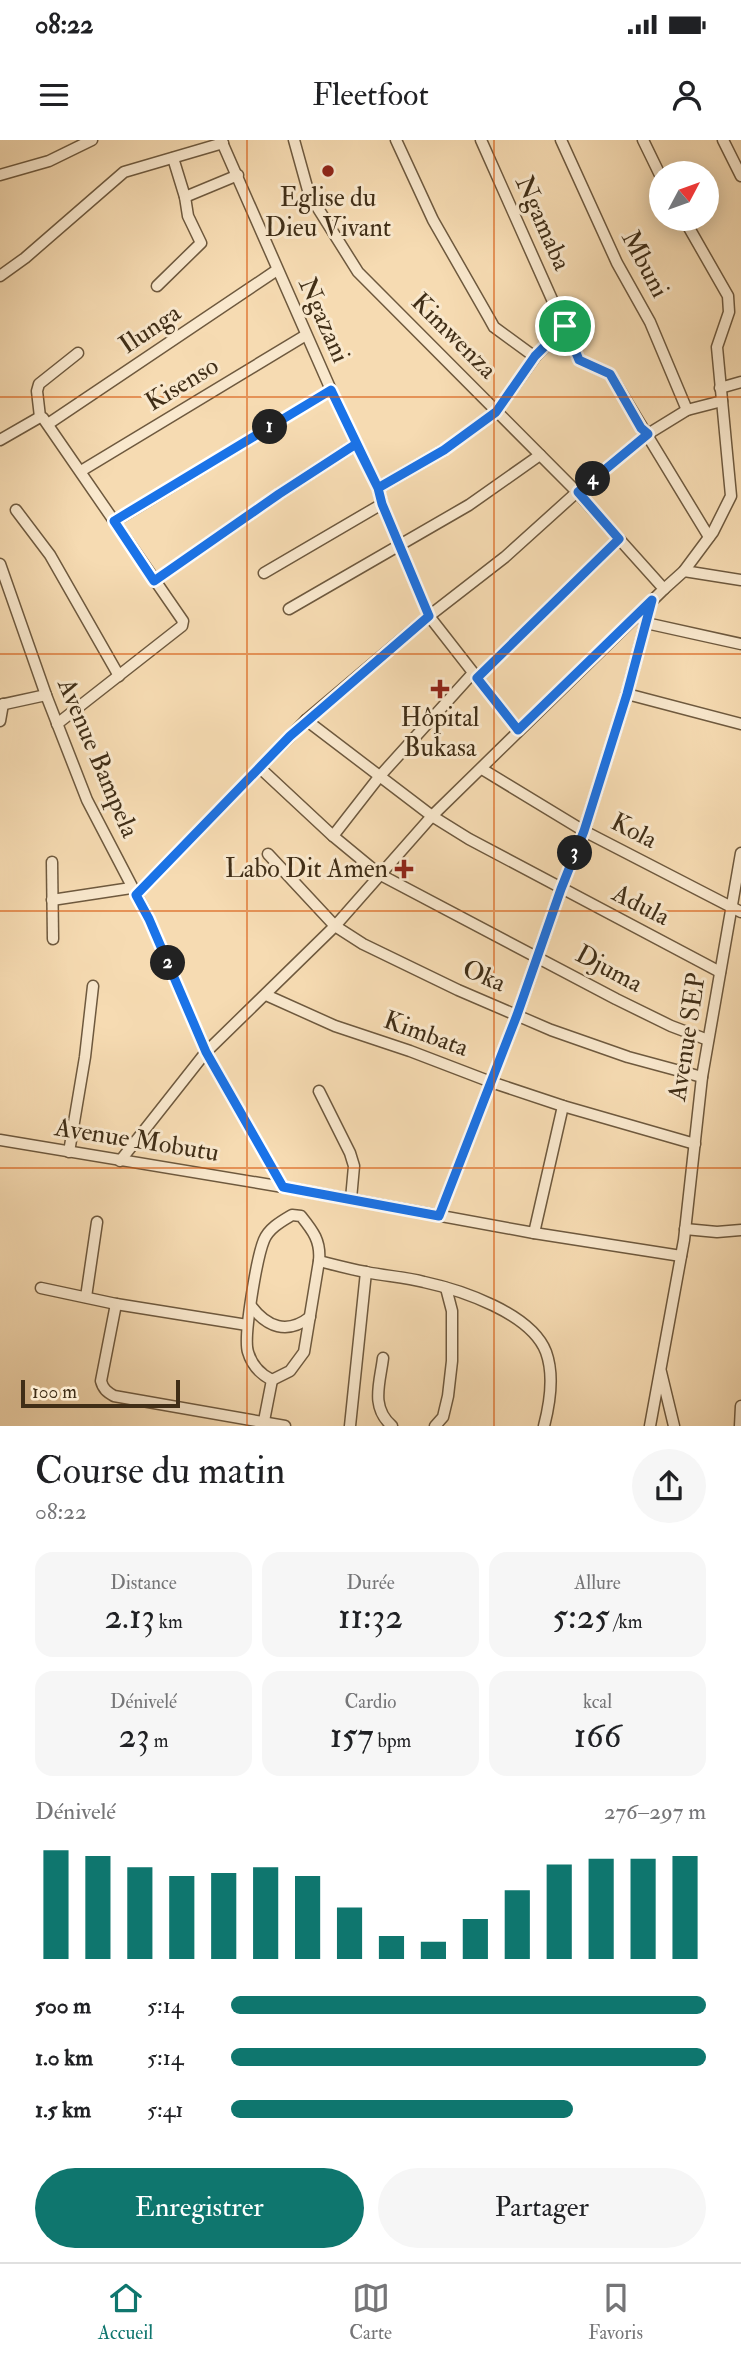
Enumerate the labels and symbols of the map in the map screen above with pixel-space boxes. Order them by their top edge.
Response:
north arrow [649,161,719,231]
marker: Eglise du Dieu Vivant [320,163,336,179]
street label: Ngamaba [508,171,578,276]
place label: Eglise du Dieu Vivant [265,182,391,244]
street label: Mbuni [614,225,676,303]
street label: Ngazani [291,273,357,368]
street label: Kimwenza [404,286,504,386]
pin [535,296,595,356]
street label: Ilunga [113,297,187,361]
street label: Kisenso [140,350,224,418]
pin: 1 [252,410,288,444]
pin: 4 [576,462,610,496]
street label: Avenue Bampela [49,673,146,843]
marker: Hôpital Bukasa [430,679,450,699]
place label: Hôpital Bukasa [400,702,480,764]
street label: Kola [606,806,663,856]
pin: 3 [558,836,592,870]
place label: Labo Dit Amen [225,853,388,885]
marker: Labo Dit Amen [394,859,414,879]
street label: Adula [606,877,675,933]
street label: Djuma [570,938,648,1000]
pin: 2 [150,946,186,980]
street label: Oka [458,953,511,999]
street label: Avenue SEP [661,971,713,1104]
street label: Kimbata [379,1004,473,1064]
street label: Avenue Mobutu [52,1111,221,1169]
scale bar [21,1377,180,1408]

